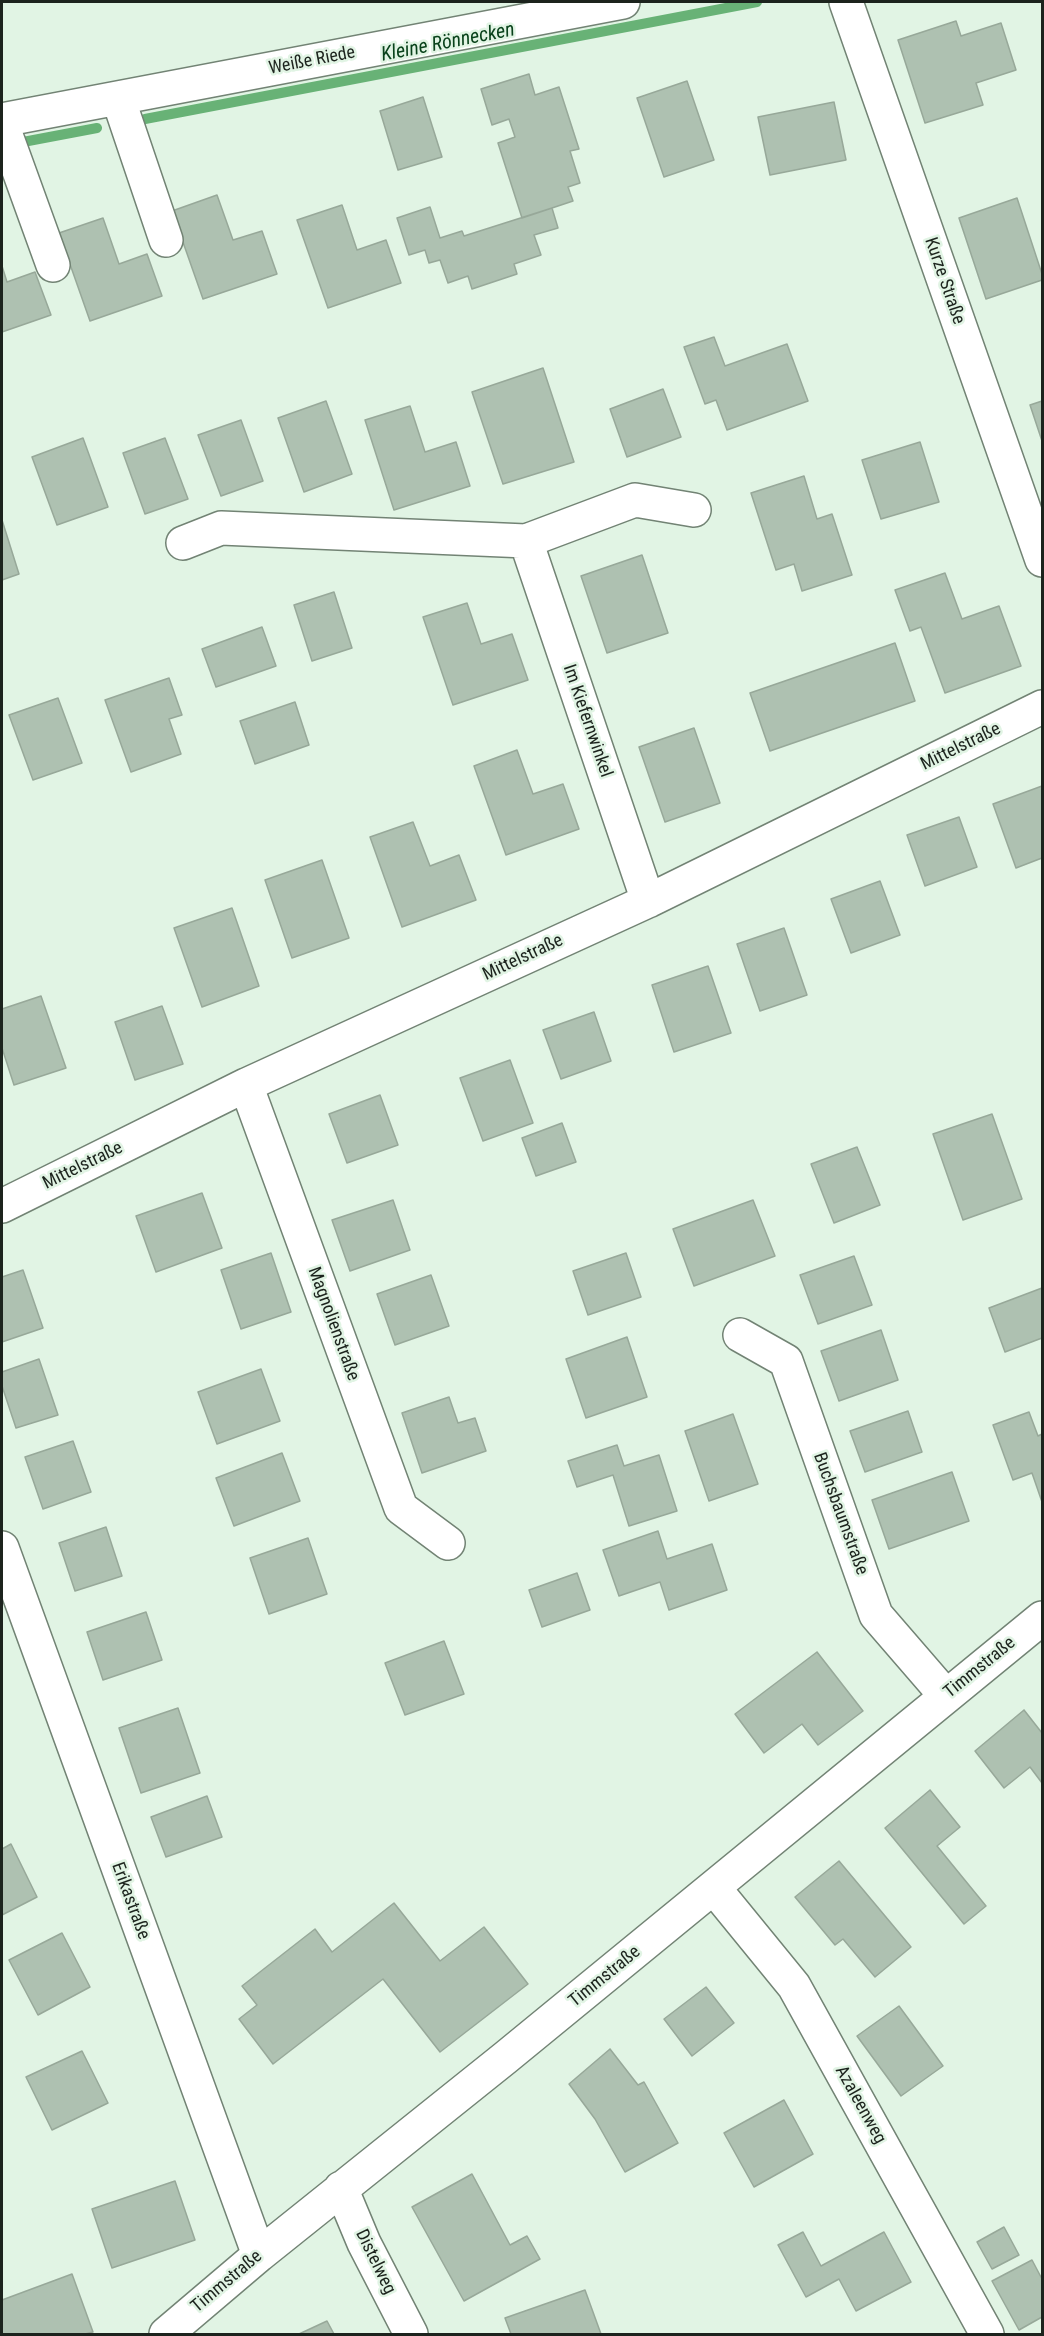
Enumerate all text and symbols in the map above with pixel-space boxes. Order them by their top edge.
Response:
water label: Kleine Rönnecken [379,18,517,68]
street label: Weiße Riede [267,42,357,80]
street label: Kurze Straße [919,235,969,327]
street label: Im Kiefernwinkel [558,662,616,780]
street label: Mittelstraße [918,718,1004,776]
street label: Mittelstraße [479,930,567,986]
street label: Mittelstraße [40,1137,126,1195]
street label: Magnolienstraße [302,1264,364,1384]
street label: Buchsbaumstraße [808,1450,872,1578]
street label: Timmstraße [940,1633,1020,1703]
street label: Erikastraße [106,1860,154,1942]
street label: Timmstraße [565,1942,645,2012]
street label: Azaleenweg [830,2062,890,2148]
street label: Distelweg [350,2226,400,2298]
street label: Timmstraße [187,2246,267,2318]

